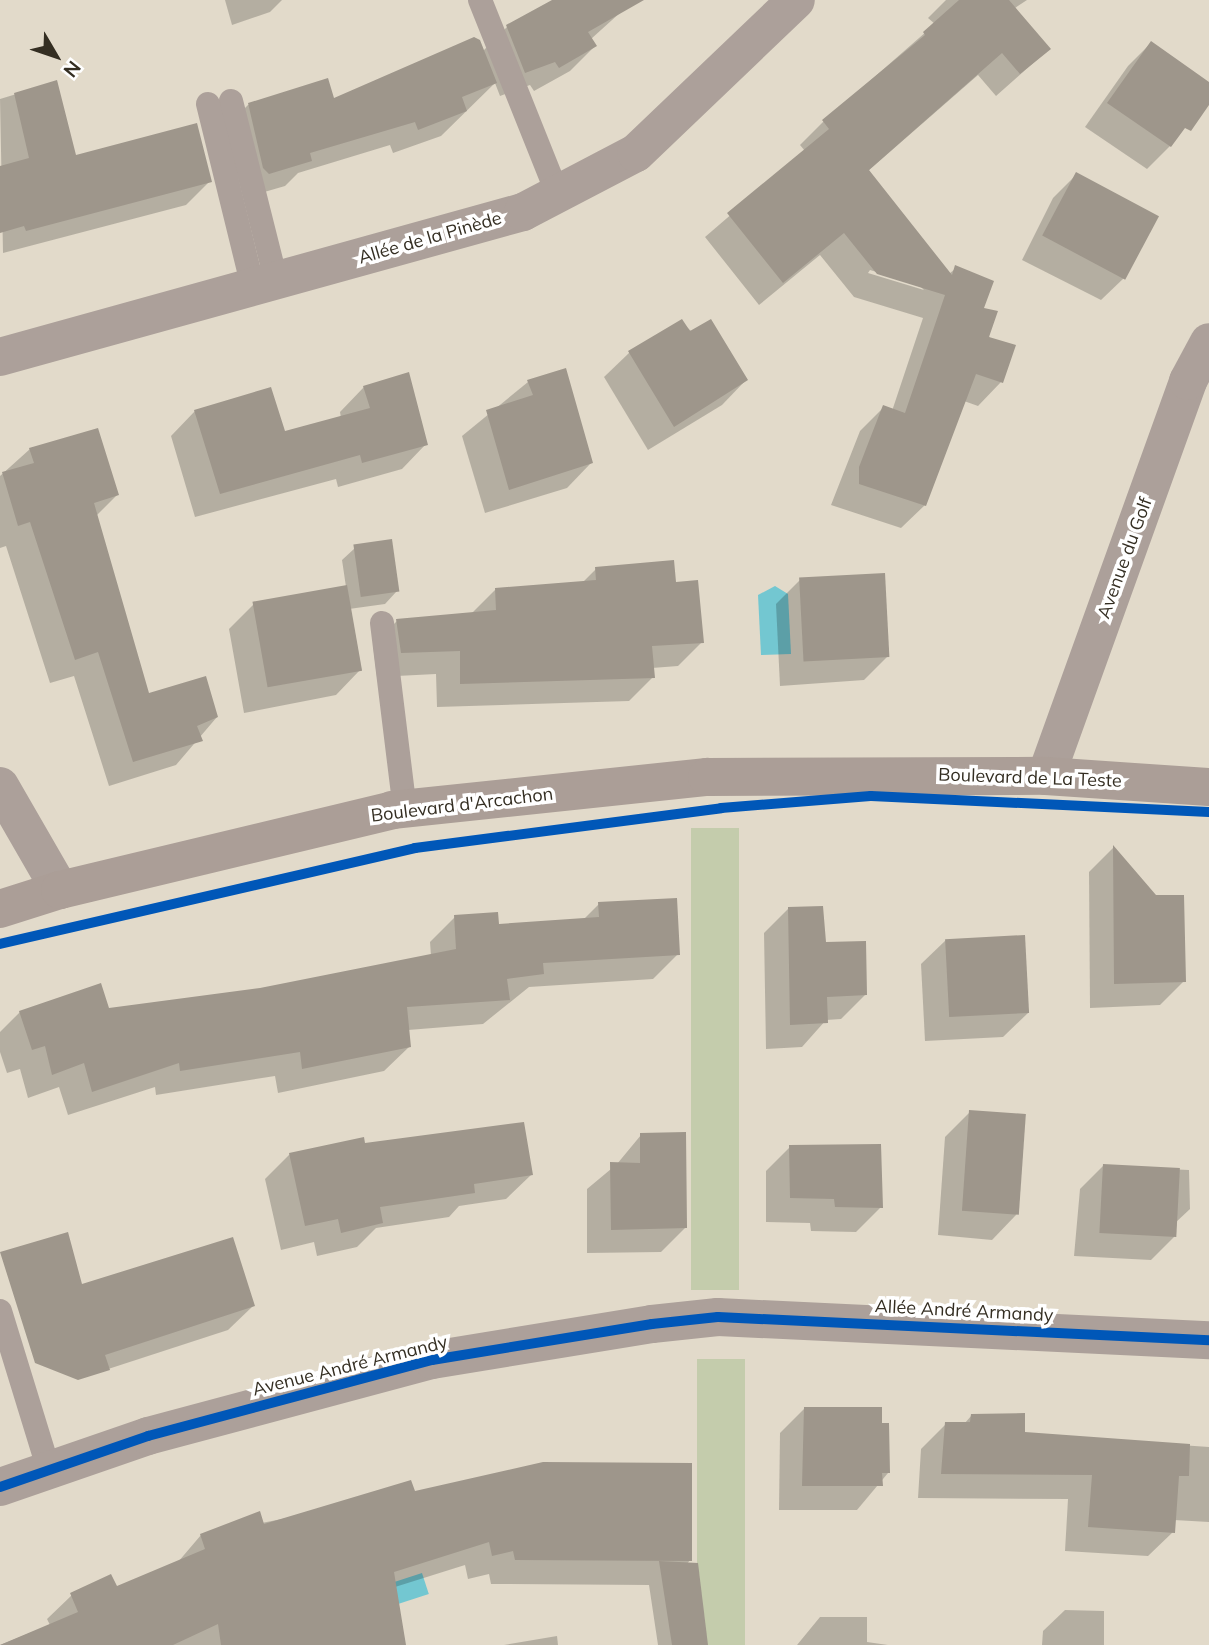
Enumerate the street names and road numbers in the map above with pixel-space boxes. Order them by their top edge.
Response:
street label: Allée de la Pinède [356,207,504,269]
street label: Avenue du Golf [1093,495,1157,621]
street label: Boulevard de La Teste [938,764,1122,792]
street label: Boulevard d'Arcachon [370,783,554,827]
street label: Allée André Armandy [874,1296,1054,1326]
street label: Avenue André Armandy [250,1331,450,1401]

